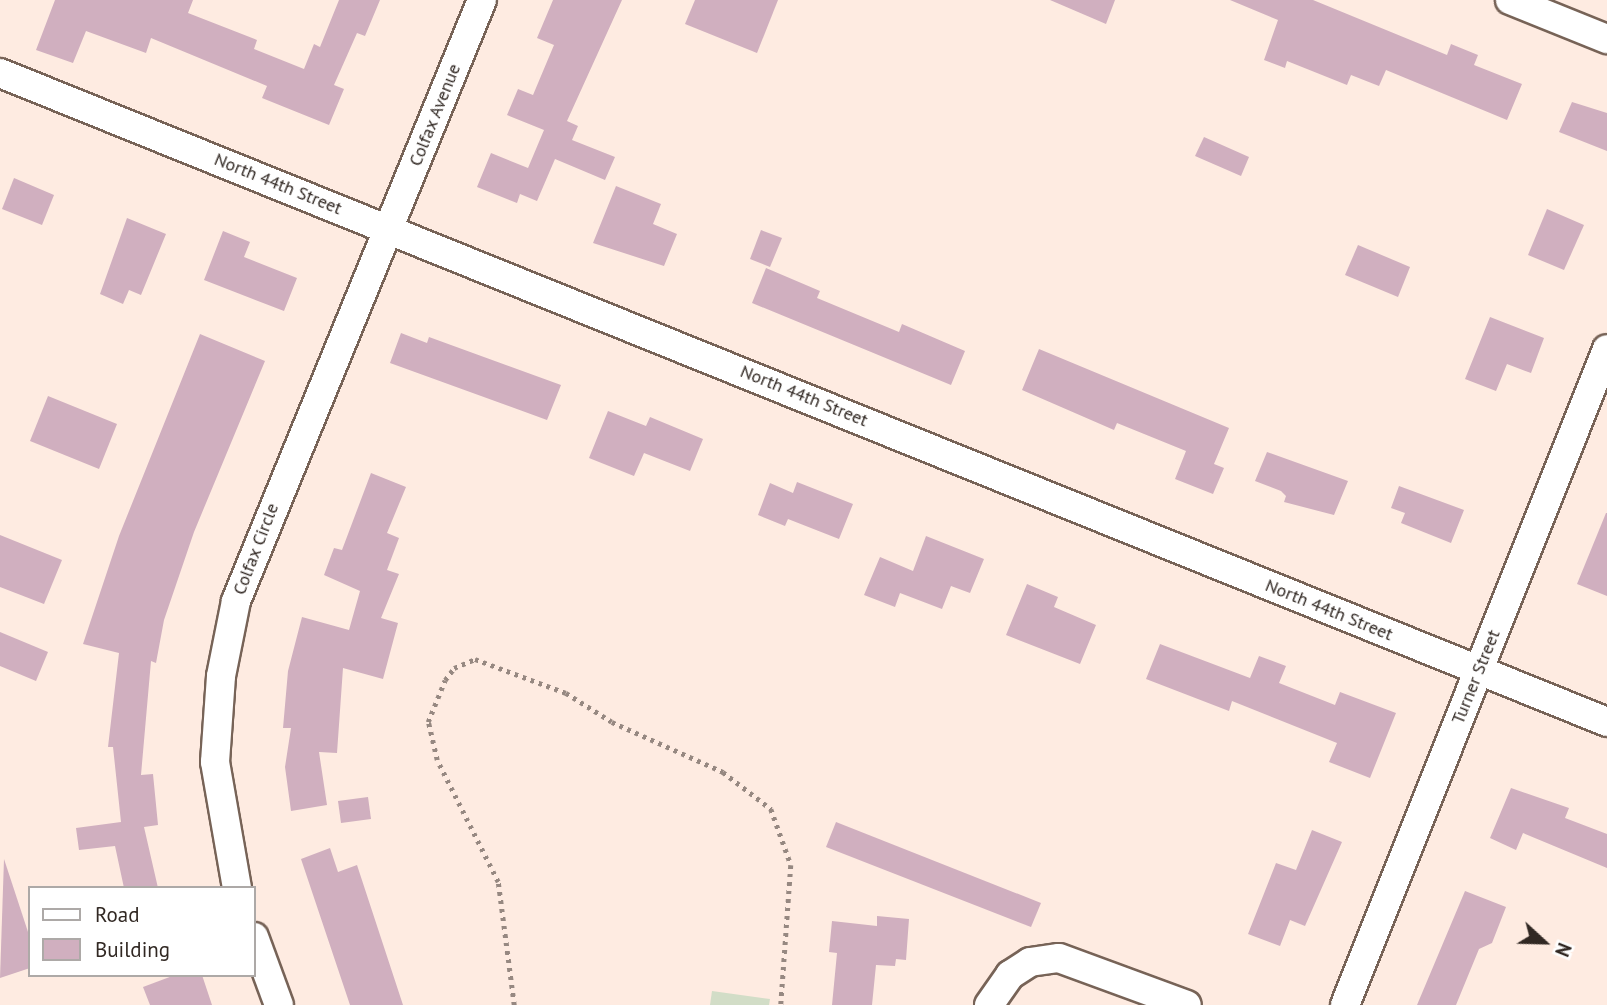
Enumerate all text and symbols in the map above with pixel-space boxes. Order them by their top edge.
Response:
street label: Colfax Avenue [404,60,466,170]
street label: North 44th Street [211,149,345,219]
street label: North 44th Street [737,361,871,431]
street label: Colfax Circle [229,500,283,598]
street label: North 44th Street [1262,575,1396,645]
street label: Turner Street [1447,627,1505,727]
legend [28,886,256,977]
text: Road [95,901,139,928]
north arrow [1509,907,1579,977]
text: Building [95,936,170,963]
text: N [1550,940,1577,960]

